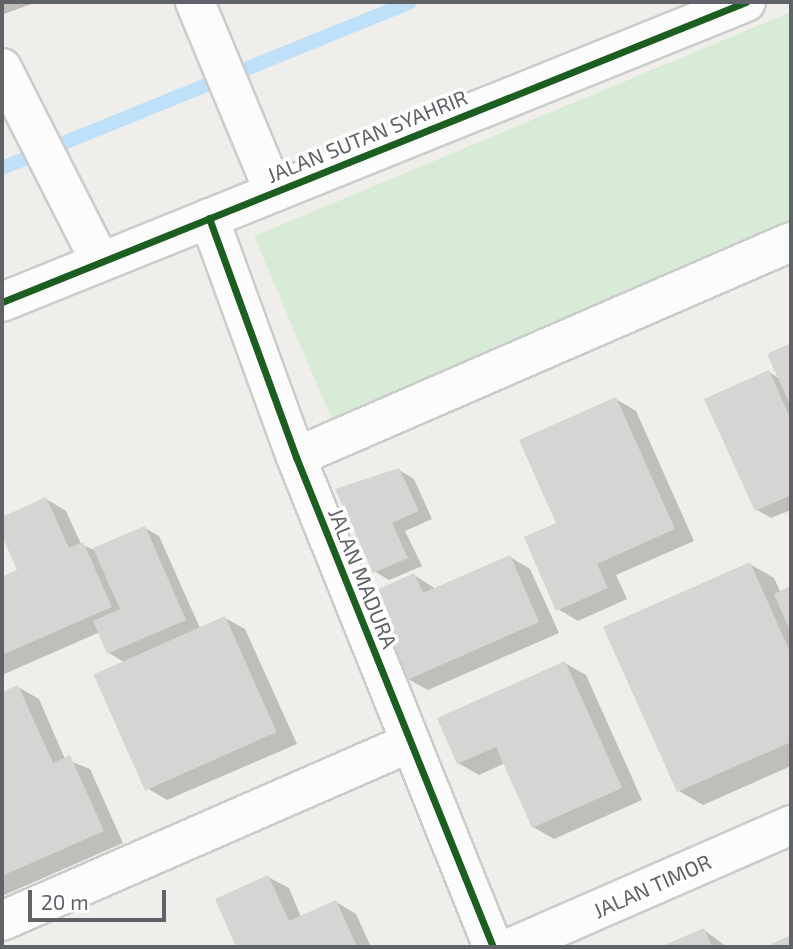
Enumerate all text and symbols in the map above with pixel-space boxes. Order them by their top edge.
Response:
street label: JALAN SUTAN SYAHRIR [263,84,471,188]
street label: JALAN MADURA [323,504,403,652]
street label: JALAN TIMOR [589,849,715,923]
scale bar [32,876,170,920]
text: 20 m [41,889,89,914]

